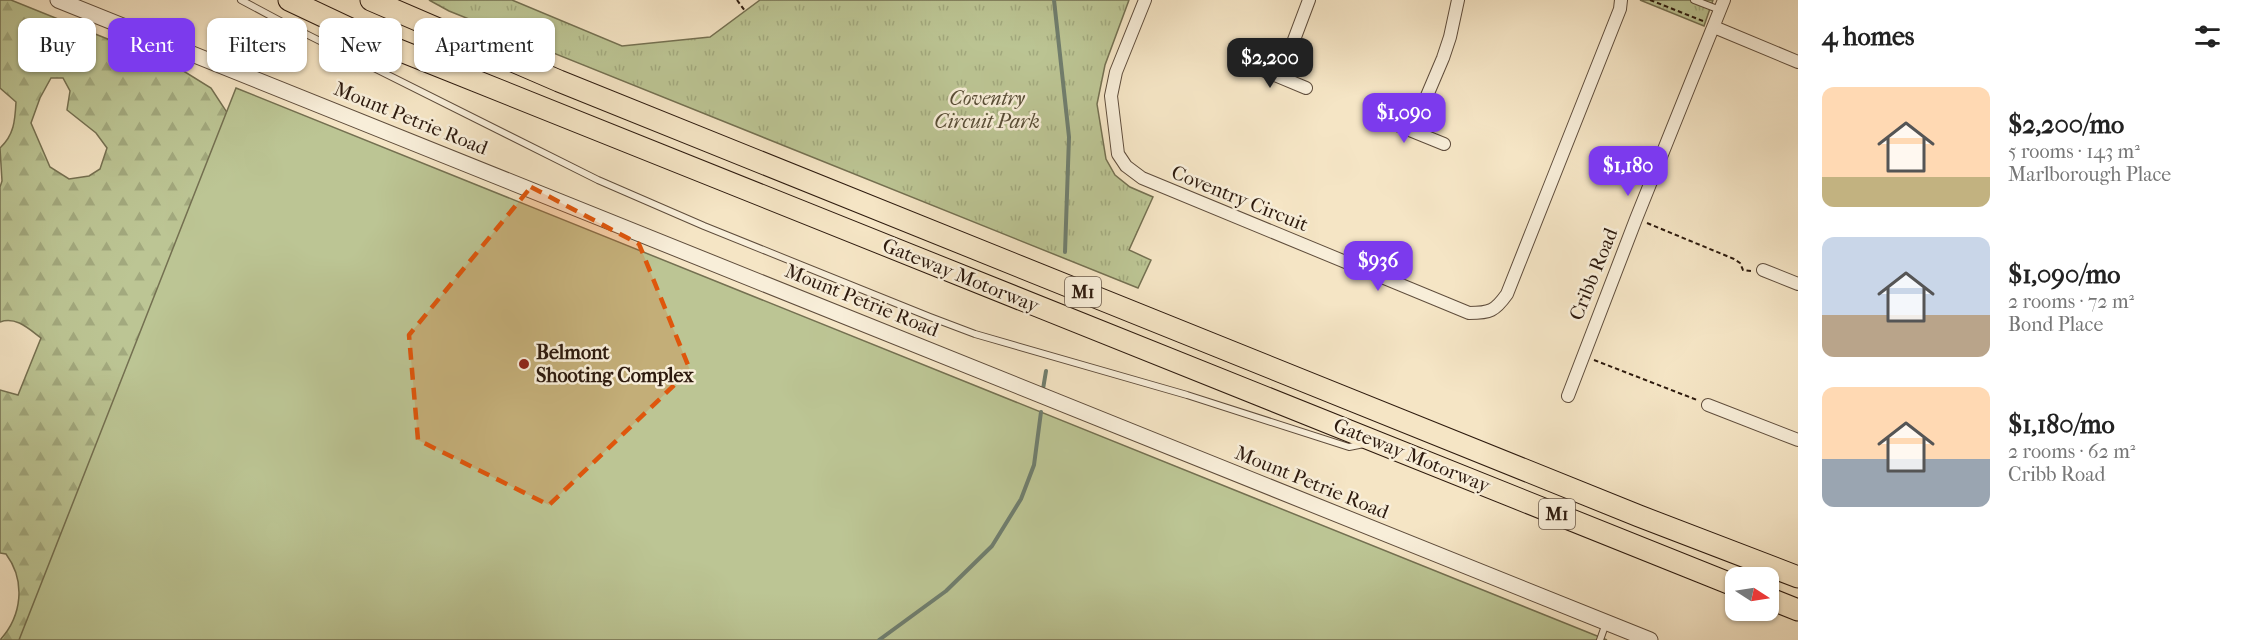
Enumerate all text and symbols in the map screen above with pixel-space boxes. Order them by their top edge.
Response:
chip: Buy [18,18,96,72]
chip: Rent [108,18,195,72]
chip: Filters [207,18,307,72]
chip: New [319,18,402,72]
chip: Apartment [414,18,555,72]
icon: filters [2191,20,2224,53]
text: 4 homes [1822,21,1914,52]
pin: $2,200 [1221,38,1319,89]
text: $2,200 [1241,46,1299,69]
street label: Mount Petrie Road [331,77,492,160]
park label: Coventry Circuit Park [934,87,1040,133]
pin: $1,090 [1355,93,1453,144]
text: $1,090 [1377,101,1431,124]
text: $2,200/mo [2008,109,2124,140]
icon: home [1870,111,1942,183]
text: 5 rooms · 143 m² [2008,140,2140,163]
pin: $1,180 [1579,146,1677,197]
text: $1,180 [1603,154,1653,177]
street label: Coventry Circuit [1168,161,1312,236]
text: Marlborough Place [2008,163,2171,186]
street label: Cribb Road [1565,224,1623,324]
street label: Gateway Motorway [879,234,1044,318]
pin: $936 [1342,241,1414,292]
text: $936 [1358,249,1398,272]
street label: Mount Petrie Road [782,259,943,342]
text: $1,090/mo [2008,259,2120,290]
icon: home [1870,261,1942,333]
road number: M1 [1065,277,1101,307]
text: 2 rooms · 72 m² [2008,290,2134,313]
text: Bond Place [2008,313,2103,336]
place label: Belmont Shooting Complex [536,341,694,387]
marker: Belmont Shooting Complex [517,357,531,371]
text: $1,180/mo [2008,409,2115,440]
icon: home [1870,411,1942,483]
street label: Gateway Motorway [1330,414,1495,498]
text: 2 rooms · 62 m² [2008,440,2135,463]
street label: Mount Petrie Road [1232,441,1393,524]
text: Cribb Road [2008,463,2105,486]
road number: M1 [1539,499,1575,529]
north arrow [1725,567,1779,621]
map controls [1725,567,1779,621]

